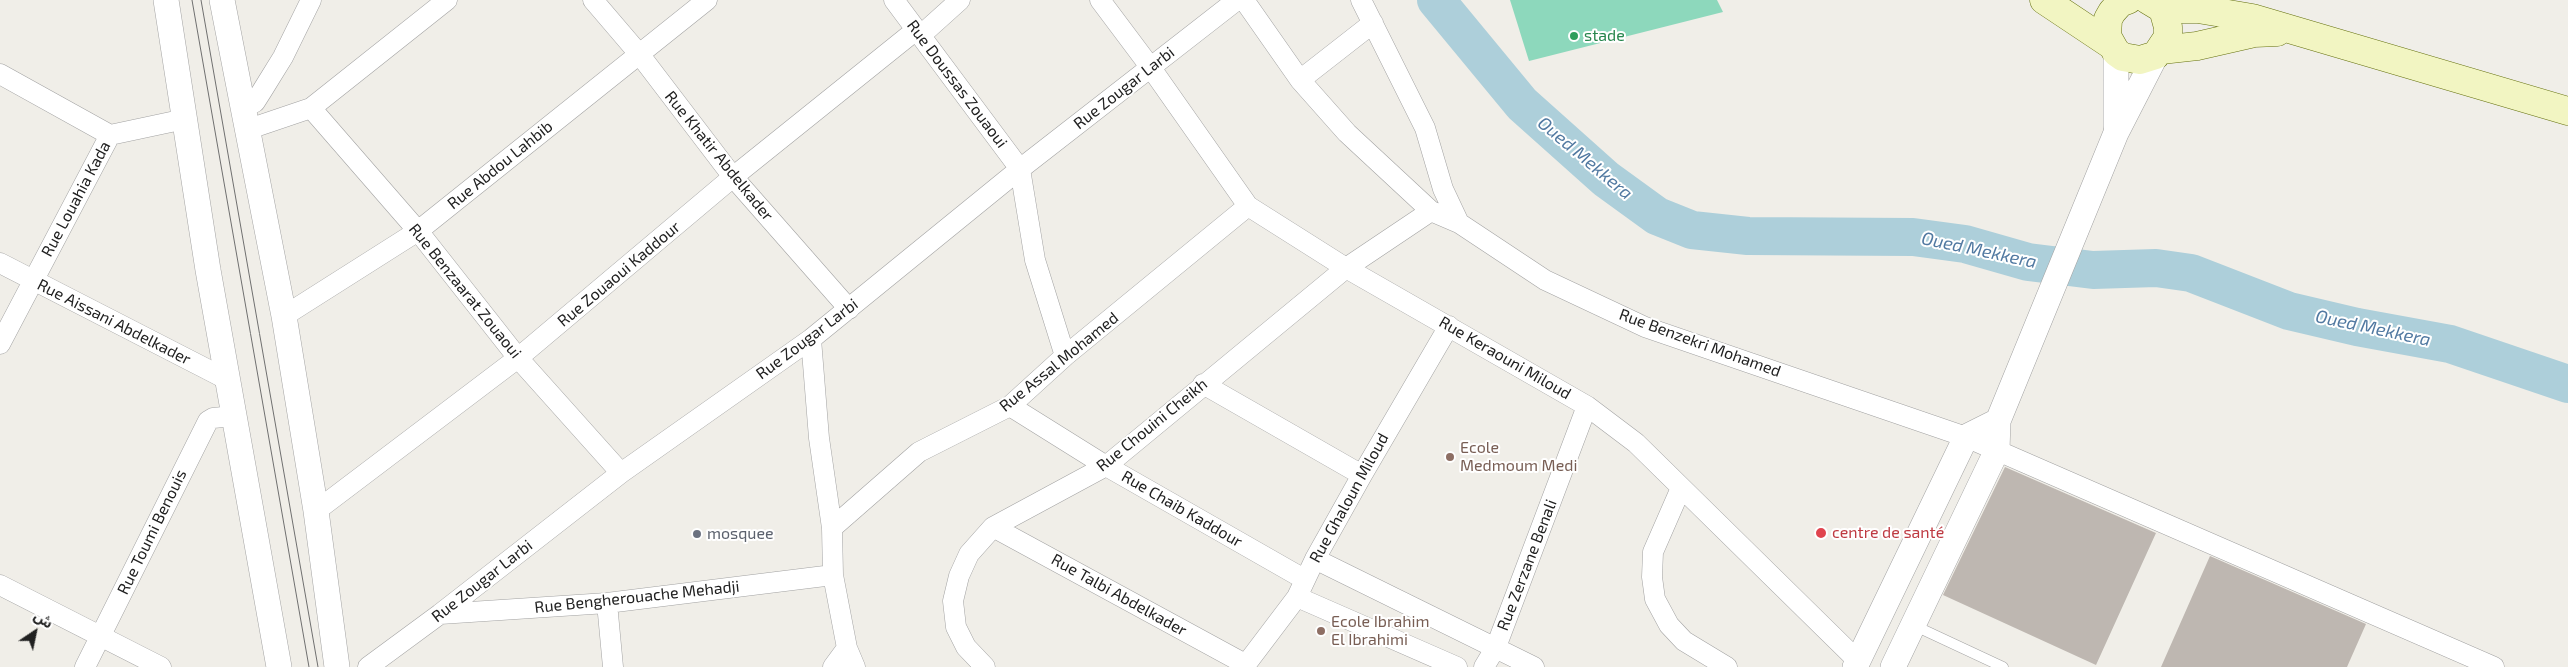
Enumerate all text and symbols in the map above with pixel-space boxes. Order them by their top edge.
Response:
street label: Rue Doussas Zouaoui [903,16,1011,152]
place label: stade [1584,26,1625,46]
marker: stade [1568,30,1580,42]
street label: Rue Zougar Larbi [1070,43,1178,133]
street label: Rue Khatir Abdelkader [661,87,777,225]
water label: Oued Mekkera [1533,112,1637,204]
street label: Rue Abdou Lahbib [444,117,556,213]
street label: Rue Louahia Kada [37,138,115,260]
street label: Rue Zouaoui Kaddour [554,217,684,331]
street label: Rue Benzaarat Zouaoui [405,220,525,362]
water label: Oued Mekkera [1919,227,2039,273]
street label: Rue Aissani Abdelkader [34,275,194,369]
street label: Rue Zougar Larbi [752,294,862,384]
street label: Rue Benzekri Mohamed [1616,305,1784,381]
water label: Oued Mekkera [2313,305,2433,351]
street label: Rue Assal Mohamed [996,308,1122,416]
street label: Rue Keraouni Miloud [1436,312,1574,404]
street label: Rue Chouini Cheikh [1093,374,1211,476]
street label: Rue Ghaloun Miloud [1305,430,1393,566]
place label: Ecole Medmoum Medi [1460,438,1577,476]
marker: Ecole Medmoum Medi [1444,451,1456,463]
street label: Rue Toumi Benouis [113,466,191,598]
street label: Rue Chaib Kaddour [1118,467,1246,551]
street label: Rue Zerzane Benali [1493,497,1561,633]
place label: centre de santé [1832,523,1944,543]
place label: mosquee [707,524,774,544]
marker: centre de santé [1814,526,1828,540]
marker: mosquee [691,528,703,540]
street label: Rue Zougar Larbi [428,536,536,626]
street label: Rue Talbi Abdelkader [1048,550,1190,640]
street label: Rue Bengherouache Mehadji [534,577,740,617]
north arrow [10,607,60,657]
text: ش [31,607,56,632]
place label: Ecole Ibrahim El Ibrahimi [1331,612,1429,650]
marker: Ecole Ibrahim El Ibrahimi [1315,625,1327,637]

